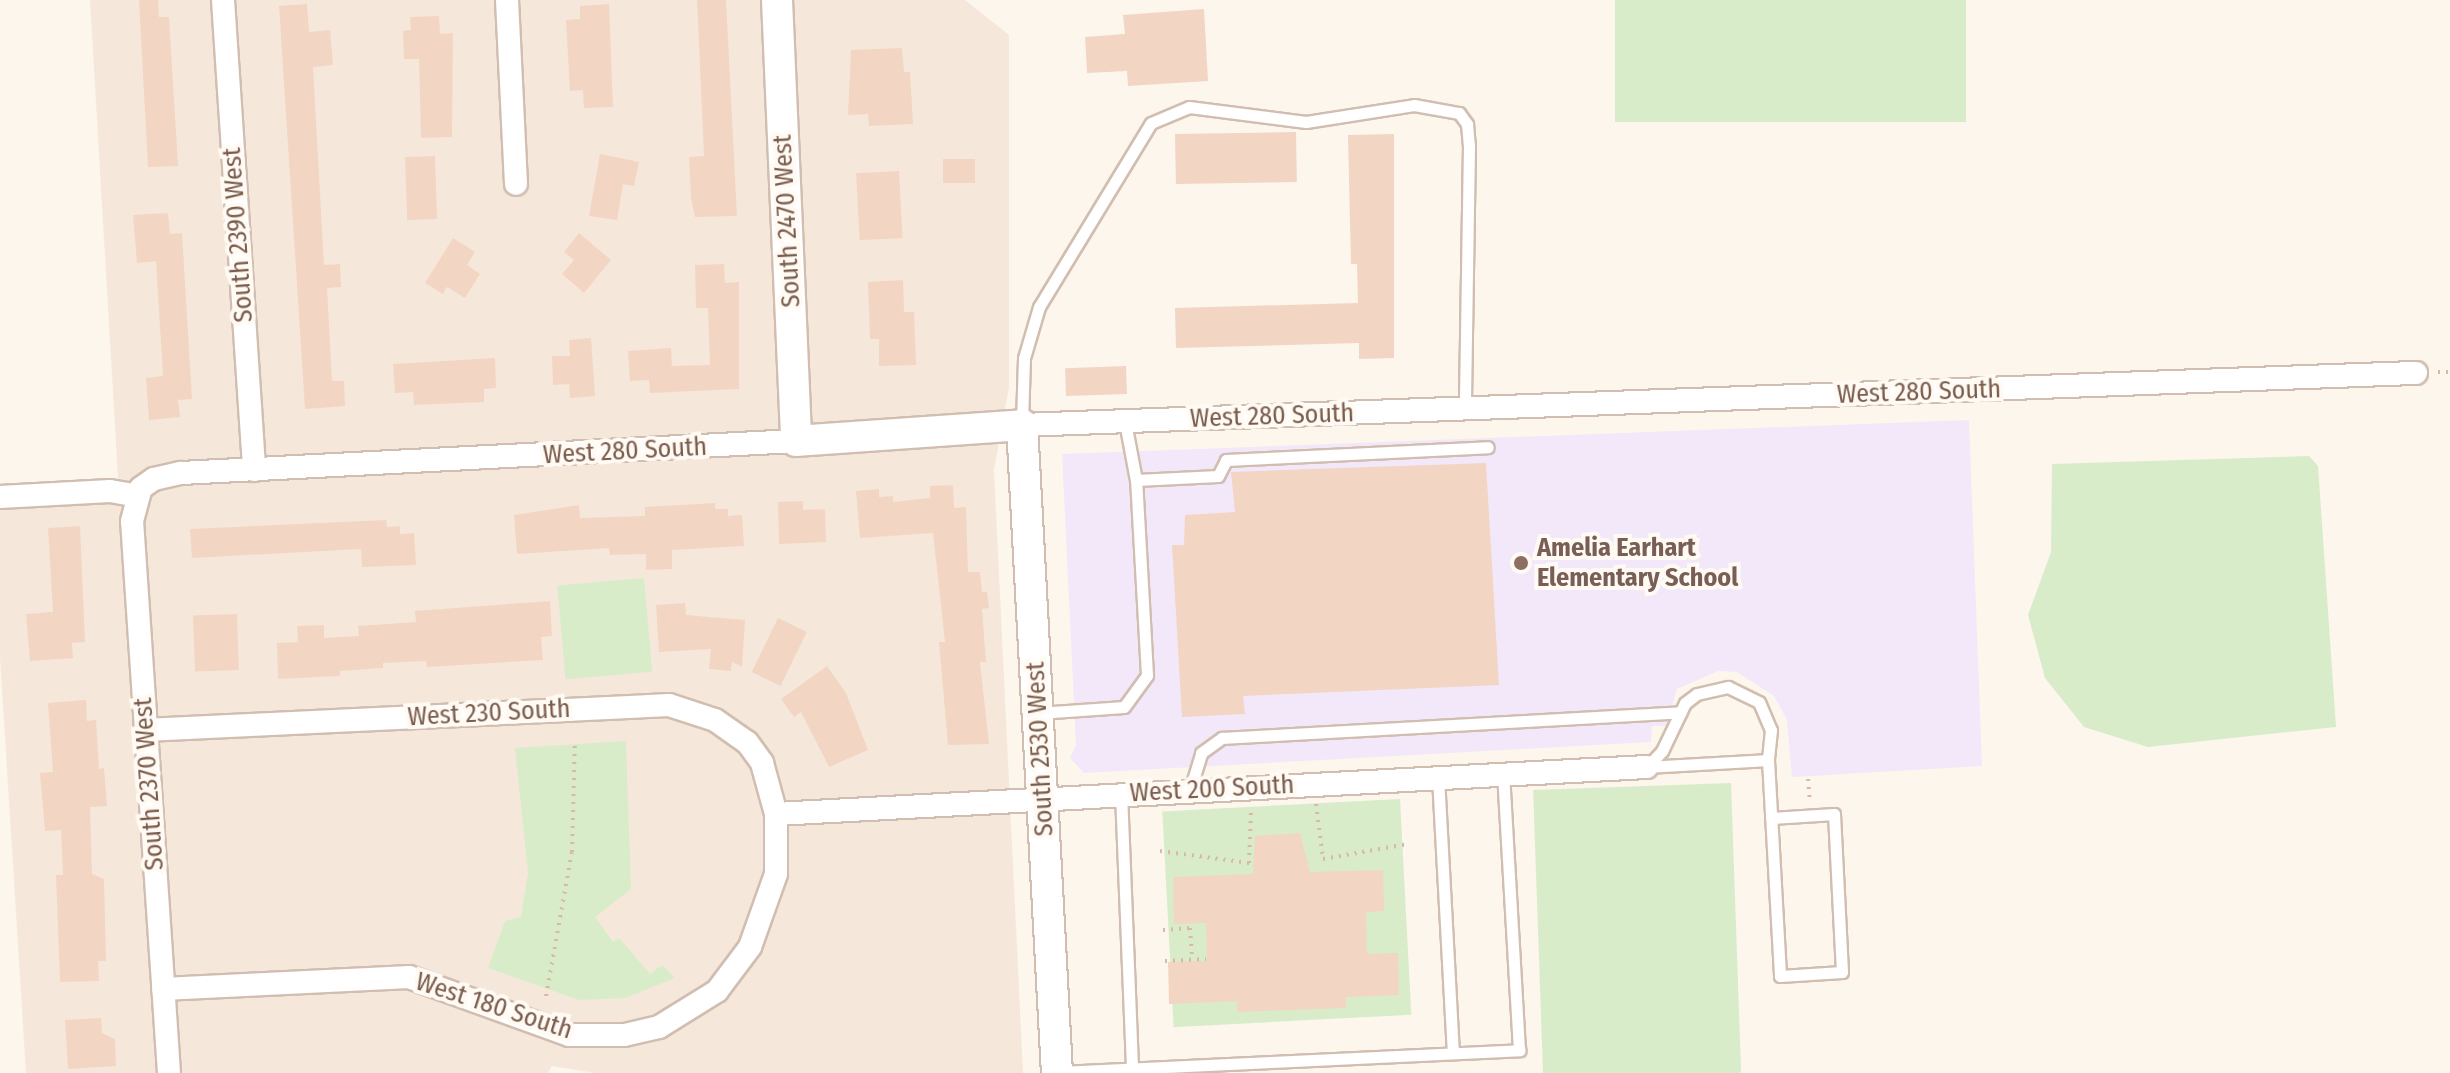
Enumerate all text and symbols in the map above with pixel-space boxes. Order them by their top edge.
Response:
street label: South 2470 West [767,134,807,308]
street label: South 2390 West [216,146,260,324]
street label: West 280 South [1836,374,2002,410]
street label: West 280 South [1189,398,1355,434]
street label: West 280 South [542,431,708,471]
place label: Amelia Earhart Elementary School [1537,532,1738,594]
marker: Amelia Earhart Elementary School [1512,554,1530,572]
street label: South 2530 West [1020,661,1060,837]
street label: West 230 South [407,693,571,733]
street label: South 2370 West [127,697,171,871]
street label: West 200 South [1129,769,1295,809]
street label: West 180 South [412,966,576,1046]

